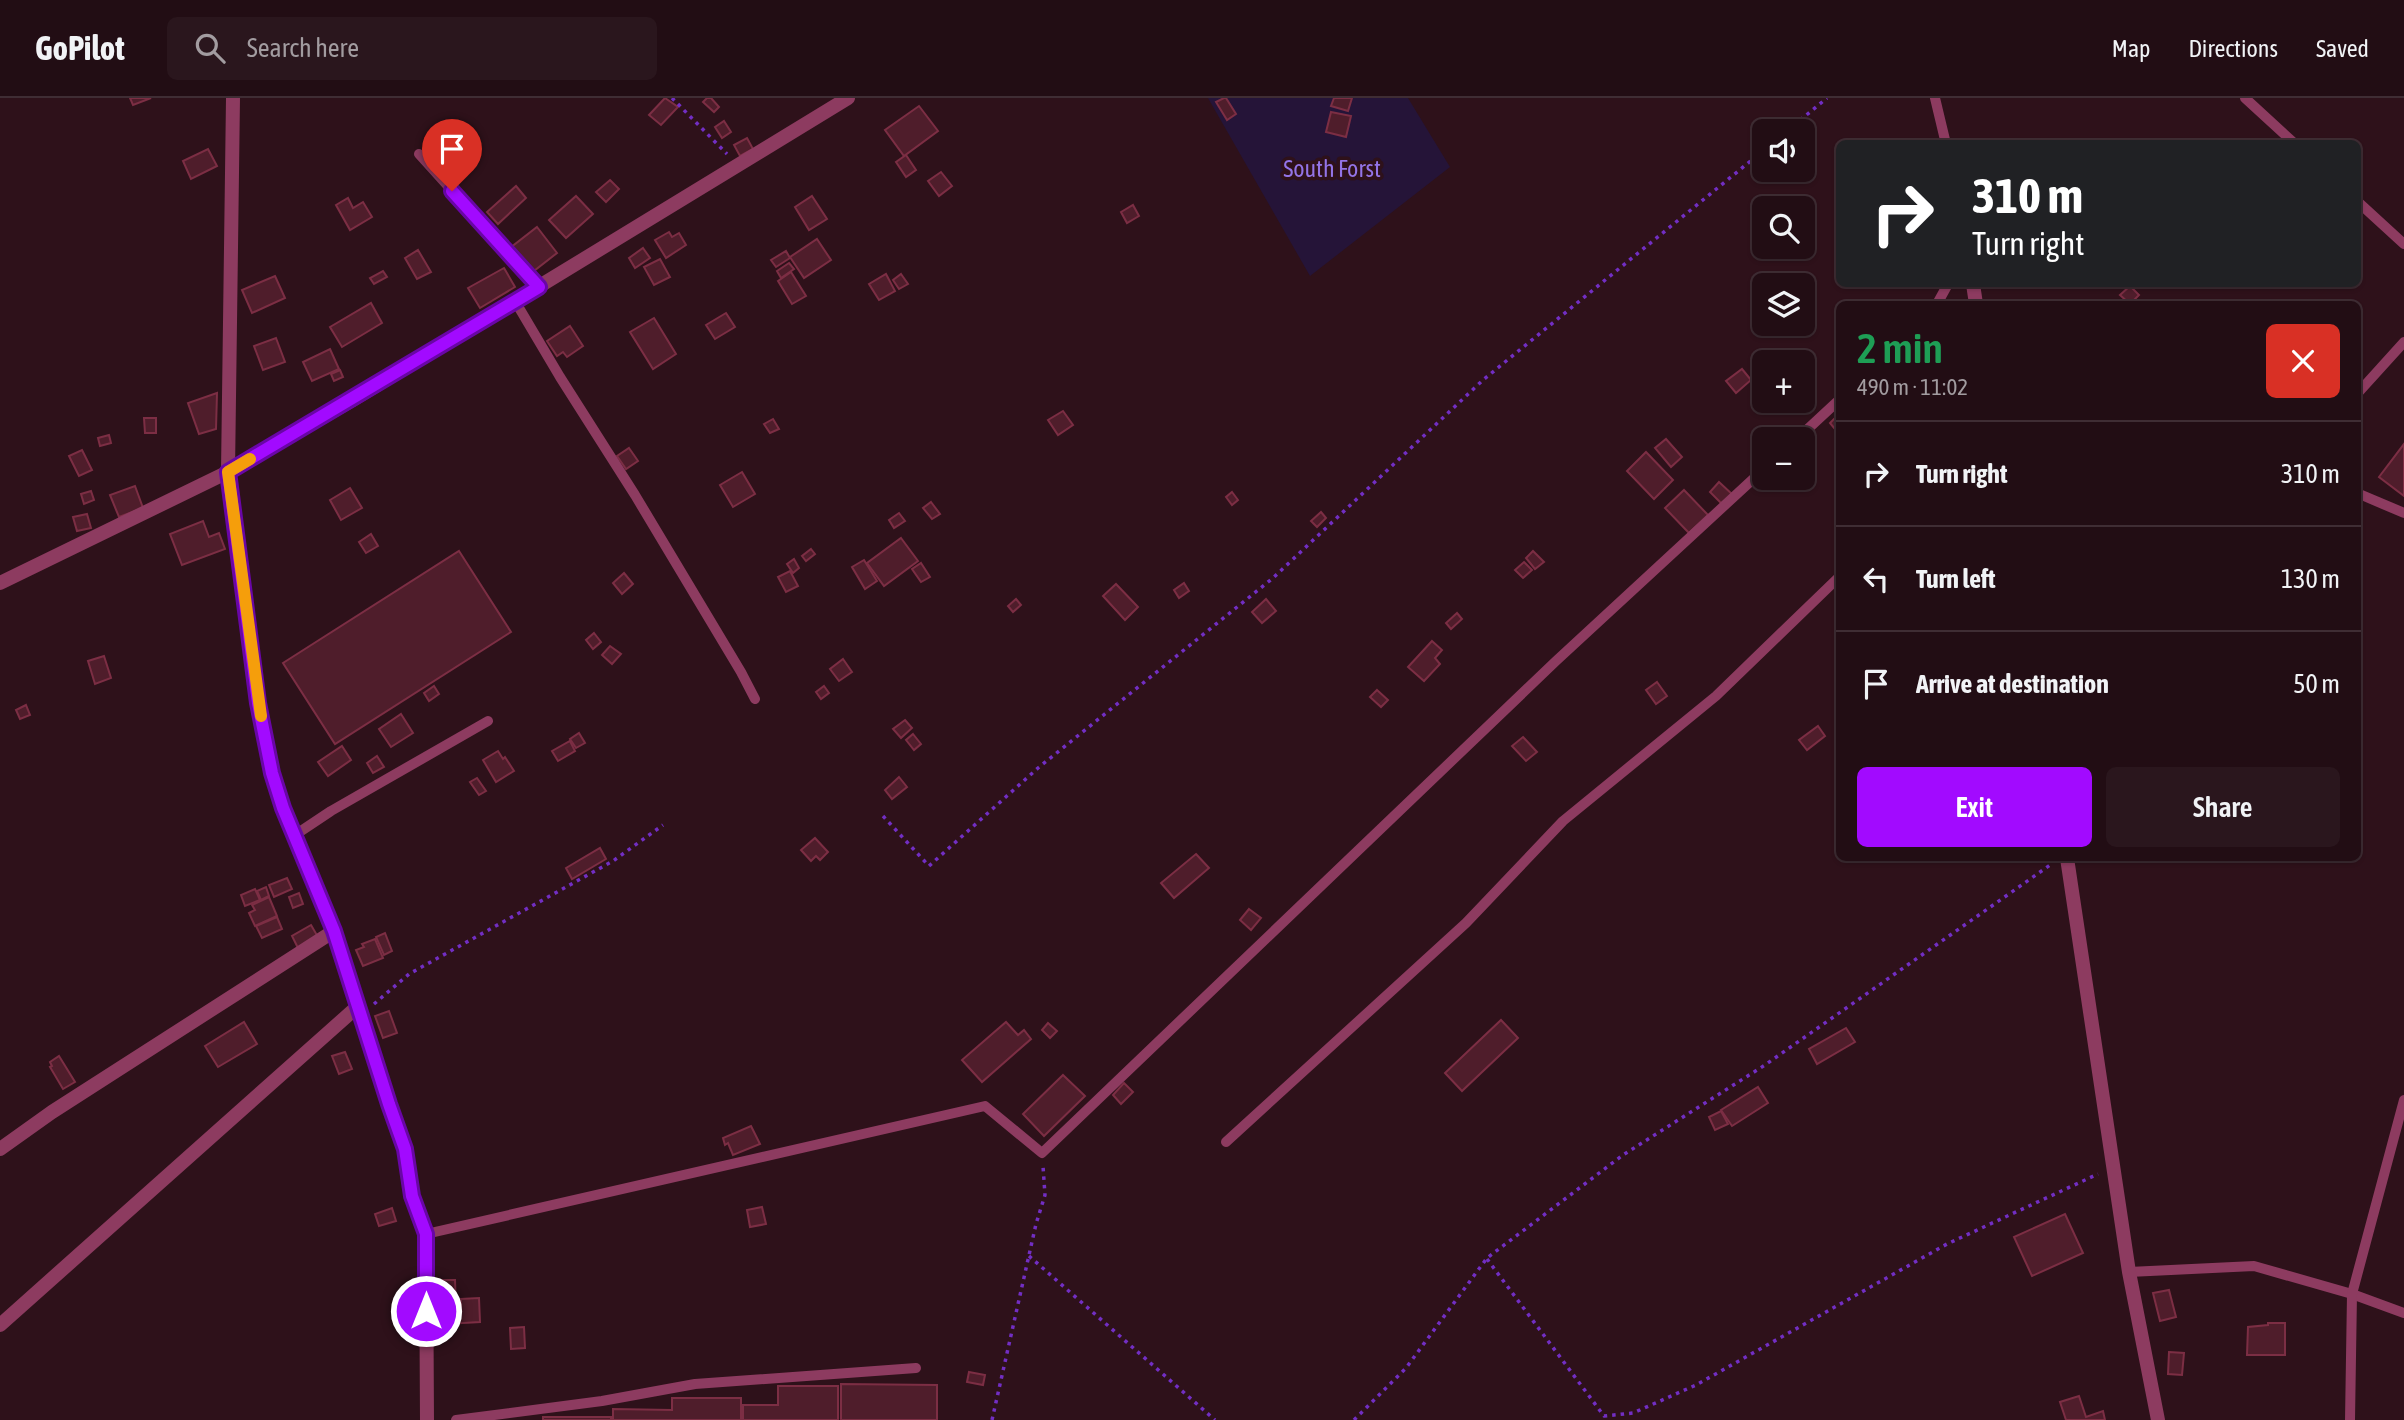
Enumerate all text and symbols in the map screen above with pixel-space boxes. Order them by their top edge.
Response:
search box [167,17,657,80]
text: GoPilot [35,29,125,67]
icon: search [191,29,229,67]
text: Search here [247,33,359,63]
text: Map [2112,35,2150,62]
text: Directions [2188,35,2278,62]
text: Saved [2316,35,2369,62]
pin [422,119,482,191]
map controls [1752,119,1815,490]
button: sound [1752,119,1815,182]
icon: arrive [433,130,471,168]
park label: South Forst [1283,155,1381,182]
text: 310 m [1972,167,2083,223]
icon: right [1857,168,1948,259]
button: search [1752,196,1815,259]
text: Turn right [1972,225,2085,262]
button: layers [1752,273,1815,336]
text: 2 min [1857,324,1943,372]
button: close [2266,324,2340,398]
button: + [1752,350,1815,413]
text: 490 m · 11:02 [1857,374,1968,400]
button: − [1752,427,1815,490]
icon: right [1857,455,1895,493]
text: Turn right [1916,459,2007,489]
text: 310 m [2281,459,2340,489]
icon: left [1857,560,1895,598]
text: Turn left [1916,564,1996,594]
text: 130 m [2281,564,2340,594]
icon: arrive [1857,665,1895,703]
text: Arrive at destination [1916,669,2109,699]
text: 50 m [2293,669,2340,699]
button: Exit [1857,767,2092,847]
button: Share [2106,767,2340,847]
position arrow [389,1274,463,1348]

